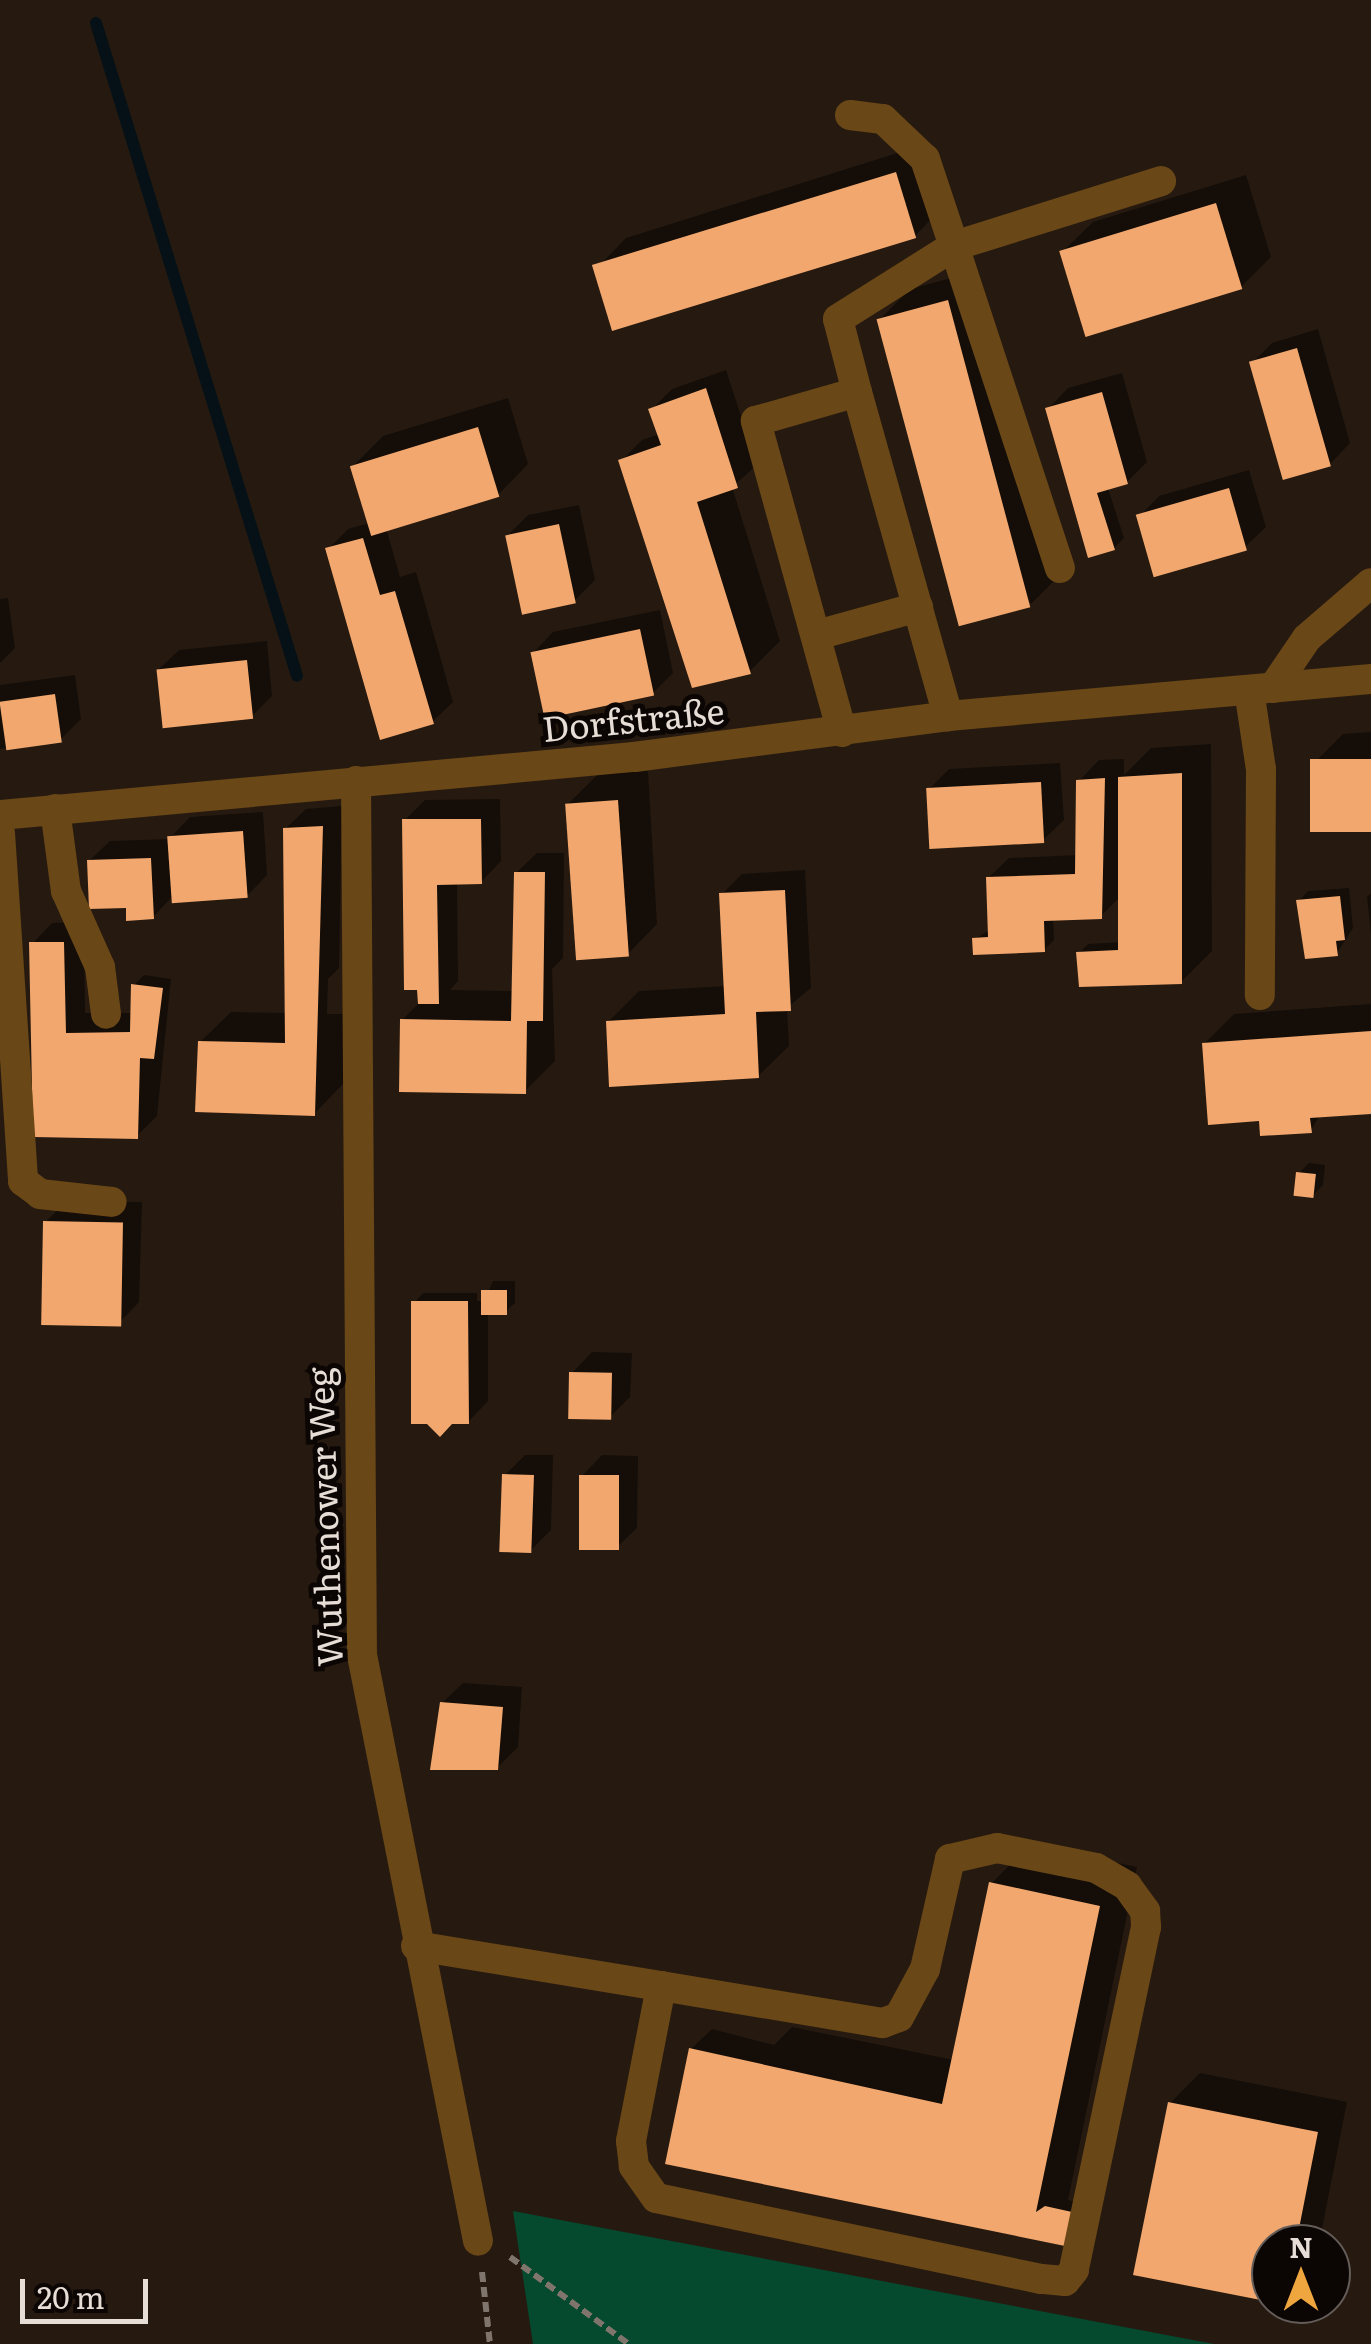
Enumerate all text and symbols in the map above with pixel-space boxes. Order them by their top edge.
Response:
street label: Dorfstraße [540,688,726,748]
street label: Wuthenower Weg [297,1366,349,1668]
north arrow [1251,2224,1351,2324]
text: N [1289,2225,1313,2267]
scale bar [25,2259,152,2321]
text: 20 m [37,2274,105,2318]

